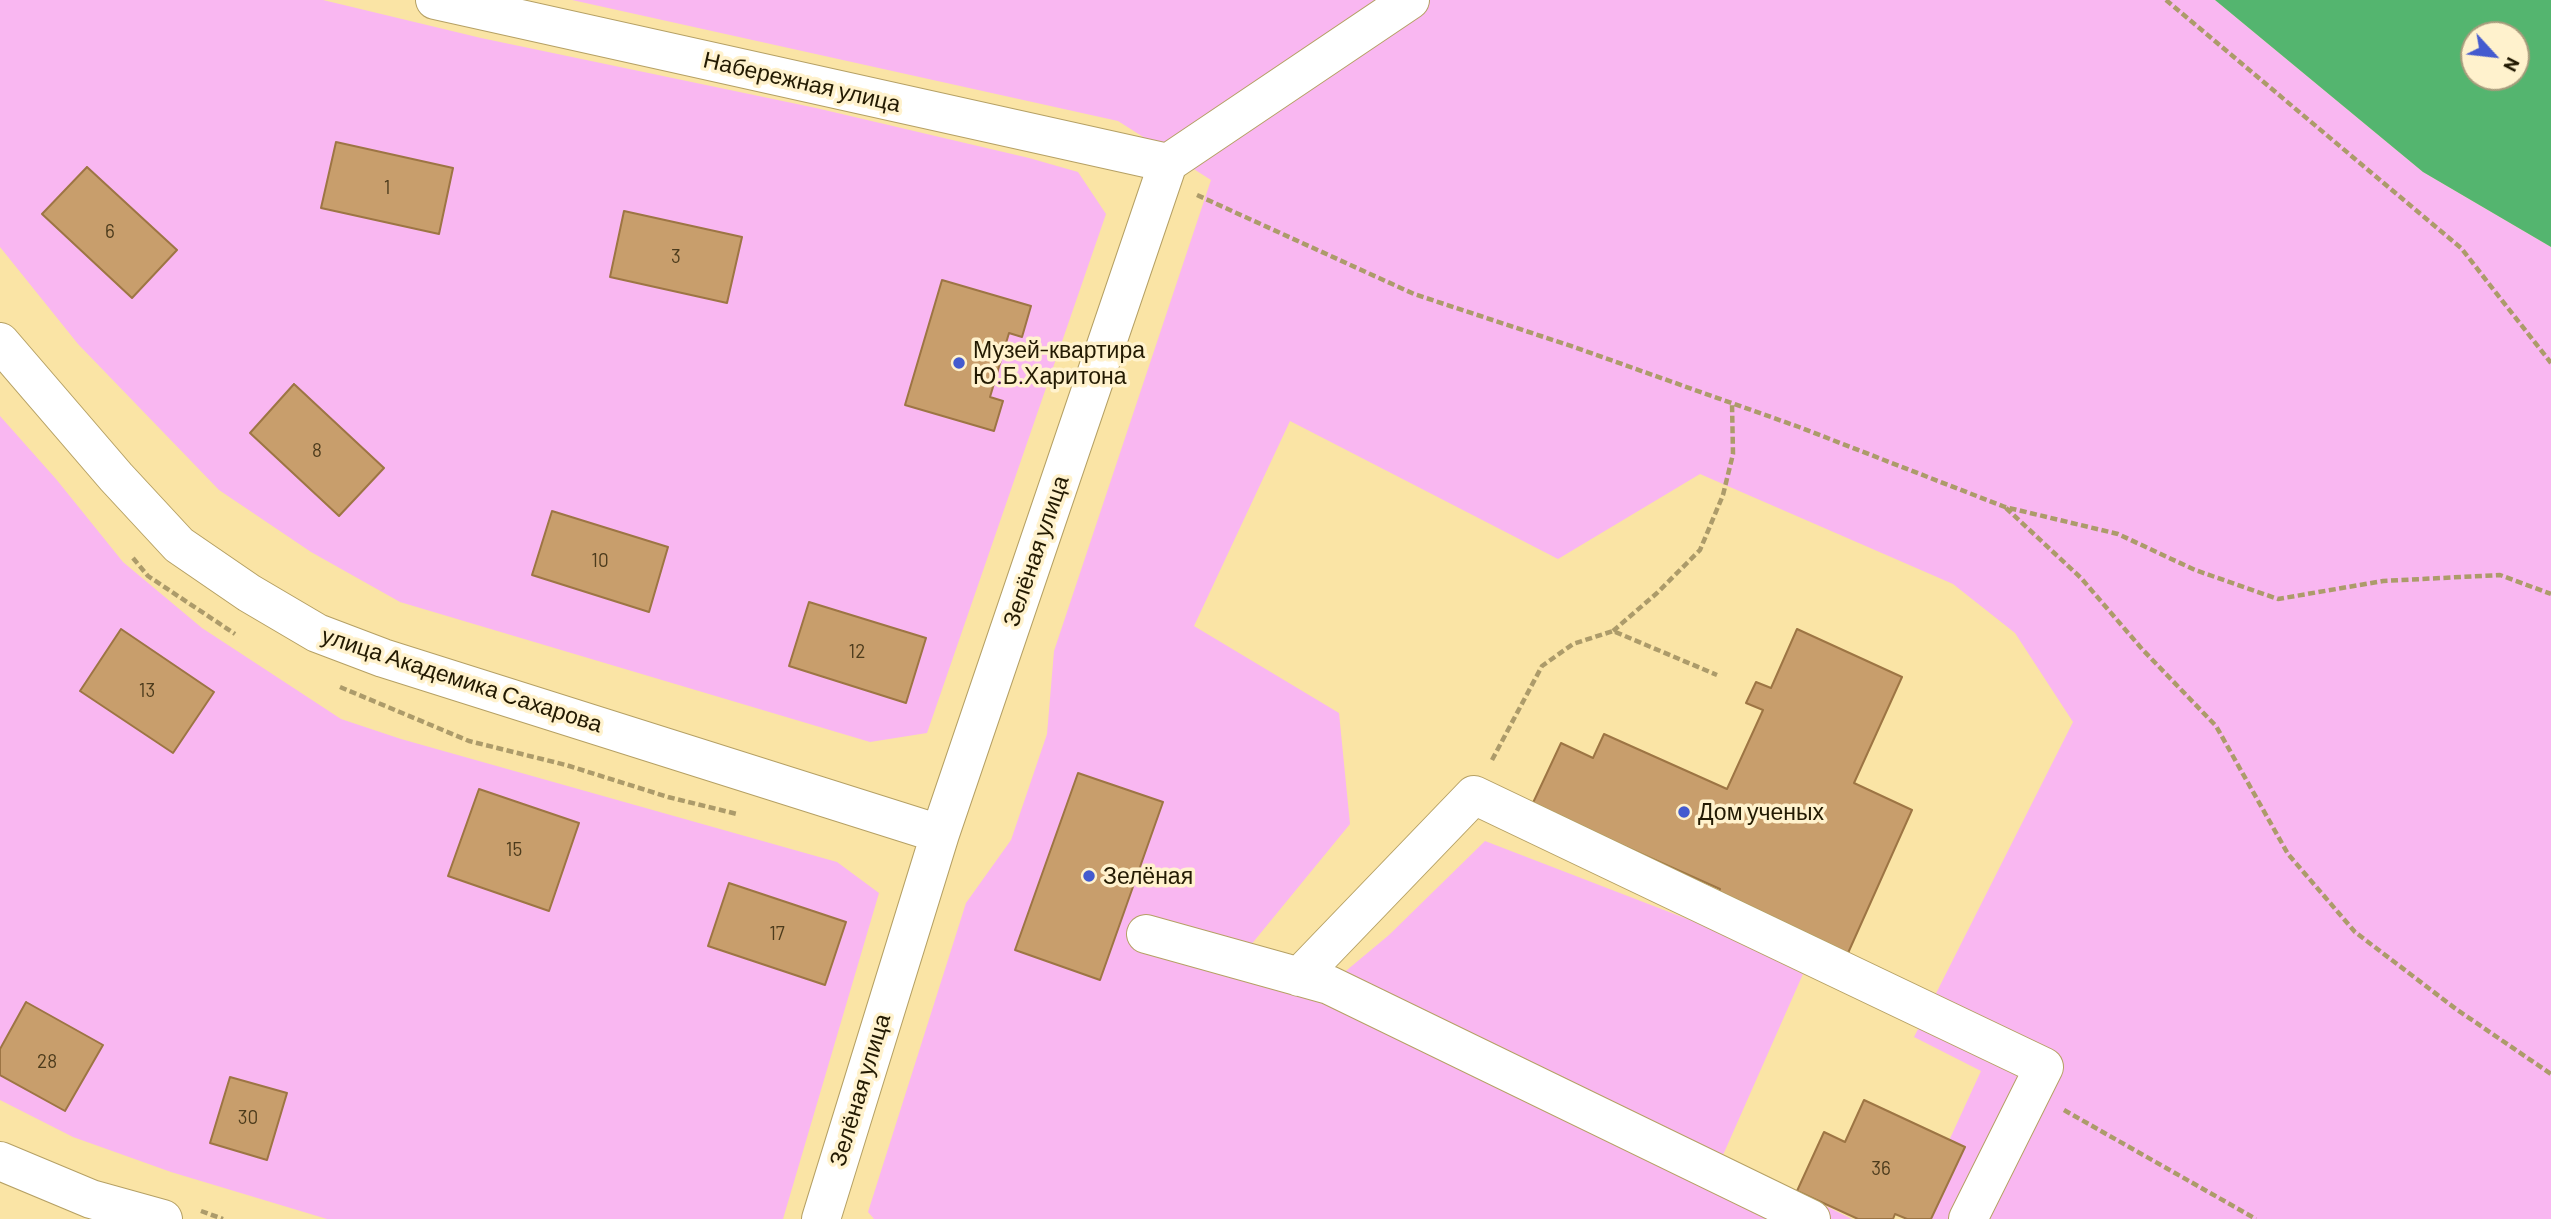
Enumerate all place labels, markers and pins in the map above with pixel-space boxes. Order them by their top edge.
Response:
place label: Музей-квартира Ю.Б.Харитона [973,336,1145,390]
marker: Музей-квартира Ю.Б.Харитона [951,355,967,371]
place label: Дом ученых [1698,798,1824,826]
marker: Дом ученых [1676,804,1692,820]
place label: Зелёная [1103,862,1193,890]
marker: Зелёная [1081,868,1097,884]

